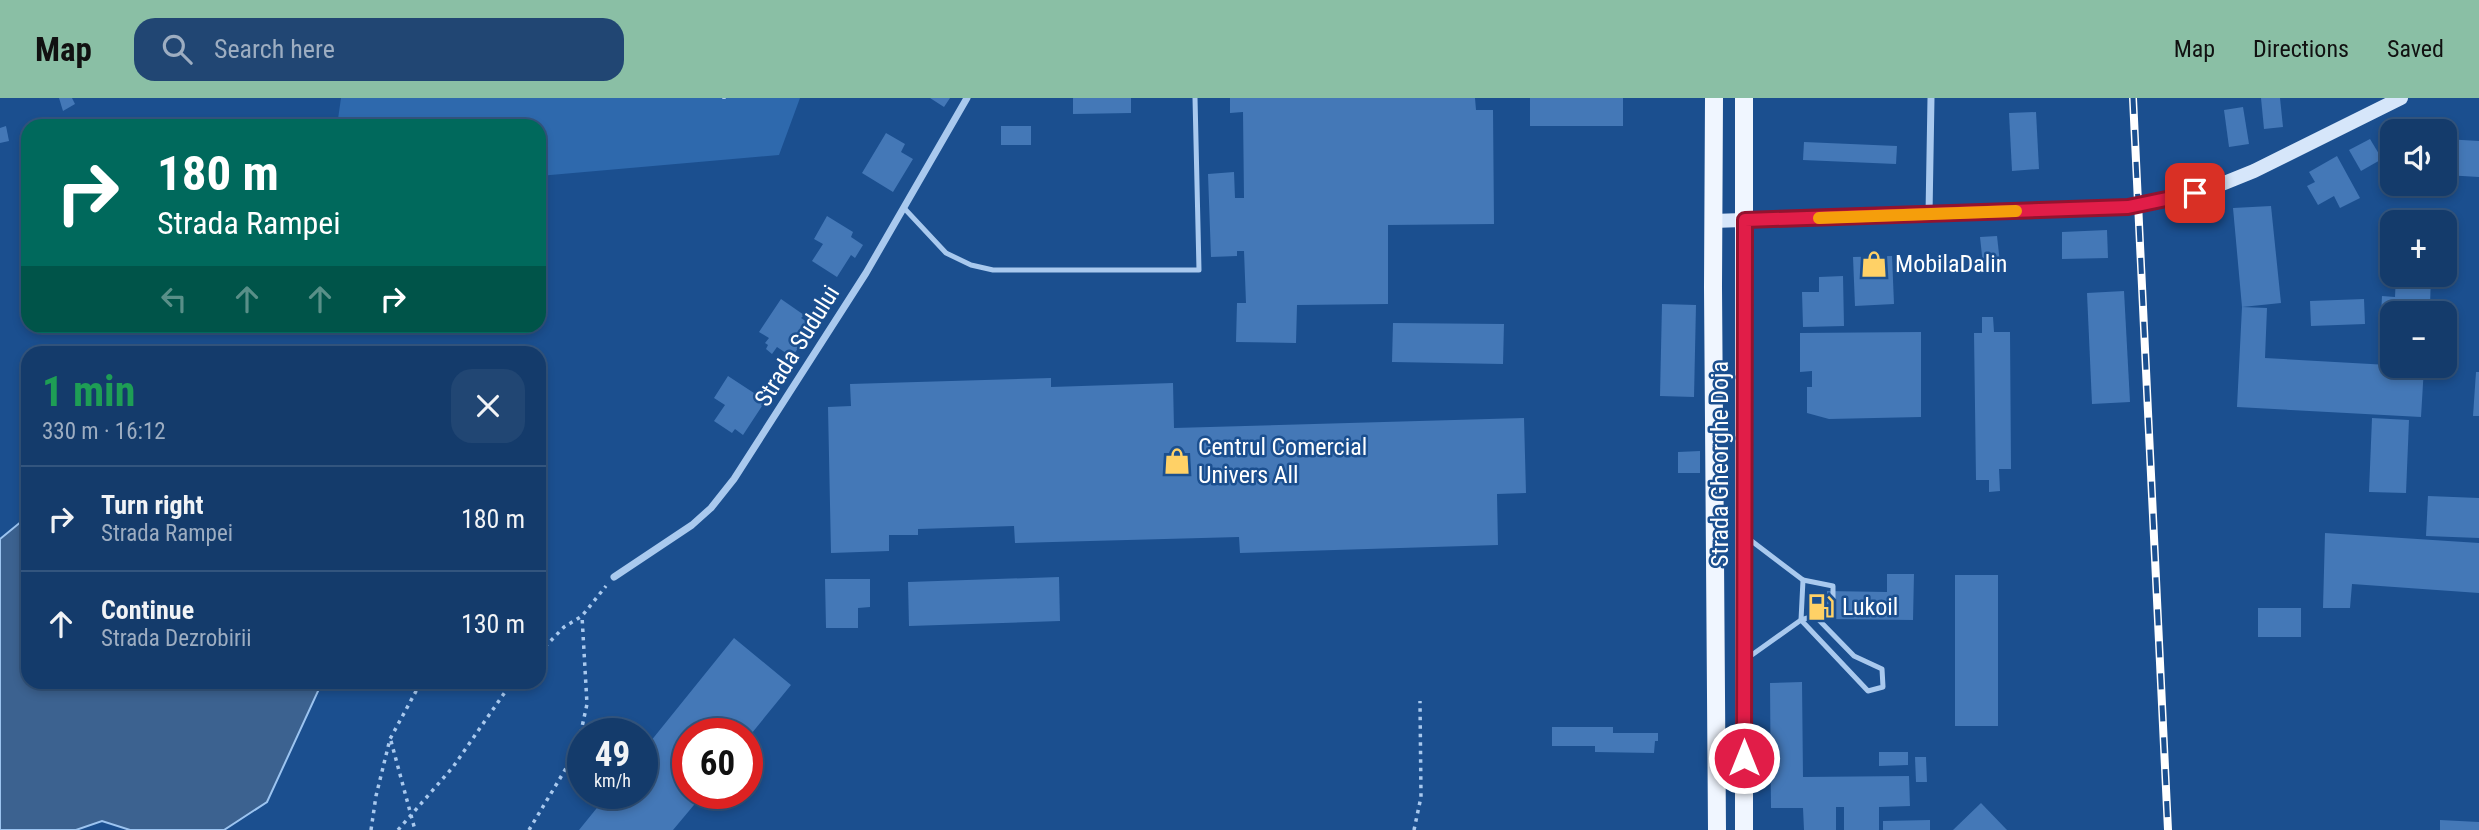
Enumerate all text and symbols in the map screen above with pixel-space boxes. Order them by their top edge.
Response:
search box [134,18,624,81]
text: Map [35,30,92,69]
icon: search [158,30,196,68]
text: Search here [214,34,335,64]
text: Map [2174,35,2215,63]
text: Directions [2253,35,2349,63]
text: Saved [2387,35,2444,63]
map controls [2380,119,2457,378]
button: sound [2380,119,2457,196]
text: 180 m [157,145,279,202]
icon: right [42,147,133,238]
pin [2165,163,2225,223]
icon: arrive [2176,174,2214,212]
text: Strada Rampei [157,204,341,242]
button: + [2380,210,2457,287]
shop icon: MobilaDalin [1859,249,1889,279]
place label: MobilaDalin [1895,250,2007,278]
icon: left [155,280,193,318]
icon: ahead [228,280,266,318]
icon: ahead [301,280,339,318]
icon: right [374,280,412,318]
street label: Strada Sudului [749,281,845,411]
button: − [2380,301,2457,378]
street label: Strada Gheorghe Doja [1706,361,1734,567]
text: 1 min [42,367,135,416]
button: close [451,369,525,443]
text: 330 m · 16:12 [42,418,166,445]
place label: Centrul Comercial Univers All [1198,433,1367,489]
shop icon: Centrul Comercial Univers All [1162,446,1192,476]
text: Turn right [101,490,203,520]
icon: right [42,500,80,538]
text: 180 m [461,504,525,534]
text: Strada Rampei [101,520,233,547]
fuel station icon: Lukoil [1806,592,1836,622]
place label: Lukoil [1842,593,1898,621]
text: Continue [101,595,194,625]
icon: ahead [42,605,80,643]
text: 130 m [461,609,525,639]
text: Strada Dezrobirii [101,625,252,652]
speed limit sign: 60 [672,718,763,809]
position arrow [1707,721,1781,795]
text: 49 [595,734,630,775]
text: km/h [594,770,631,791]

